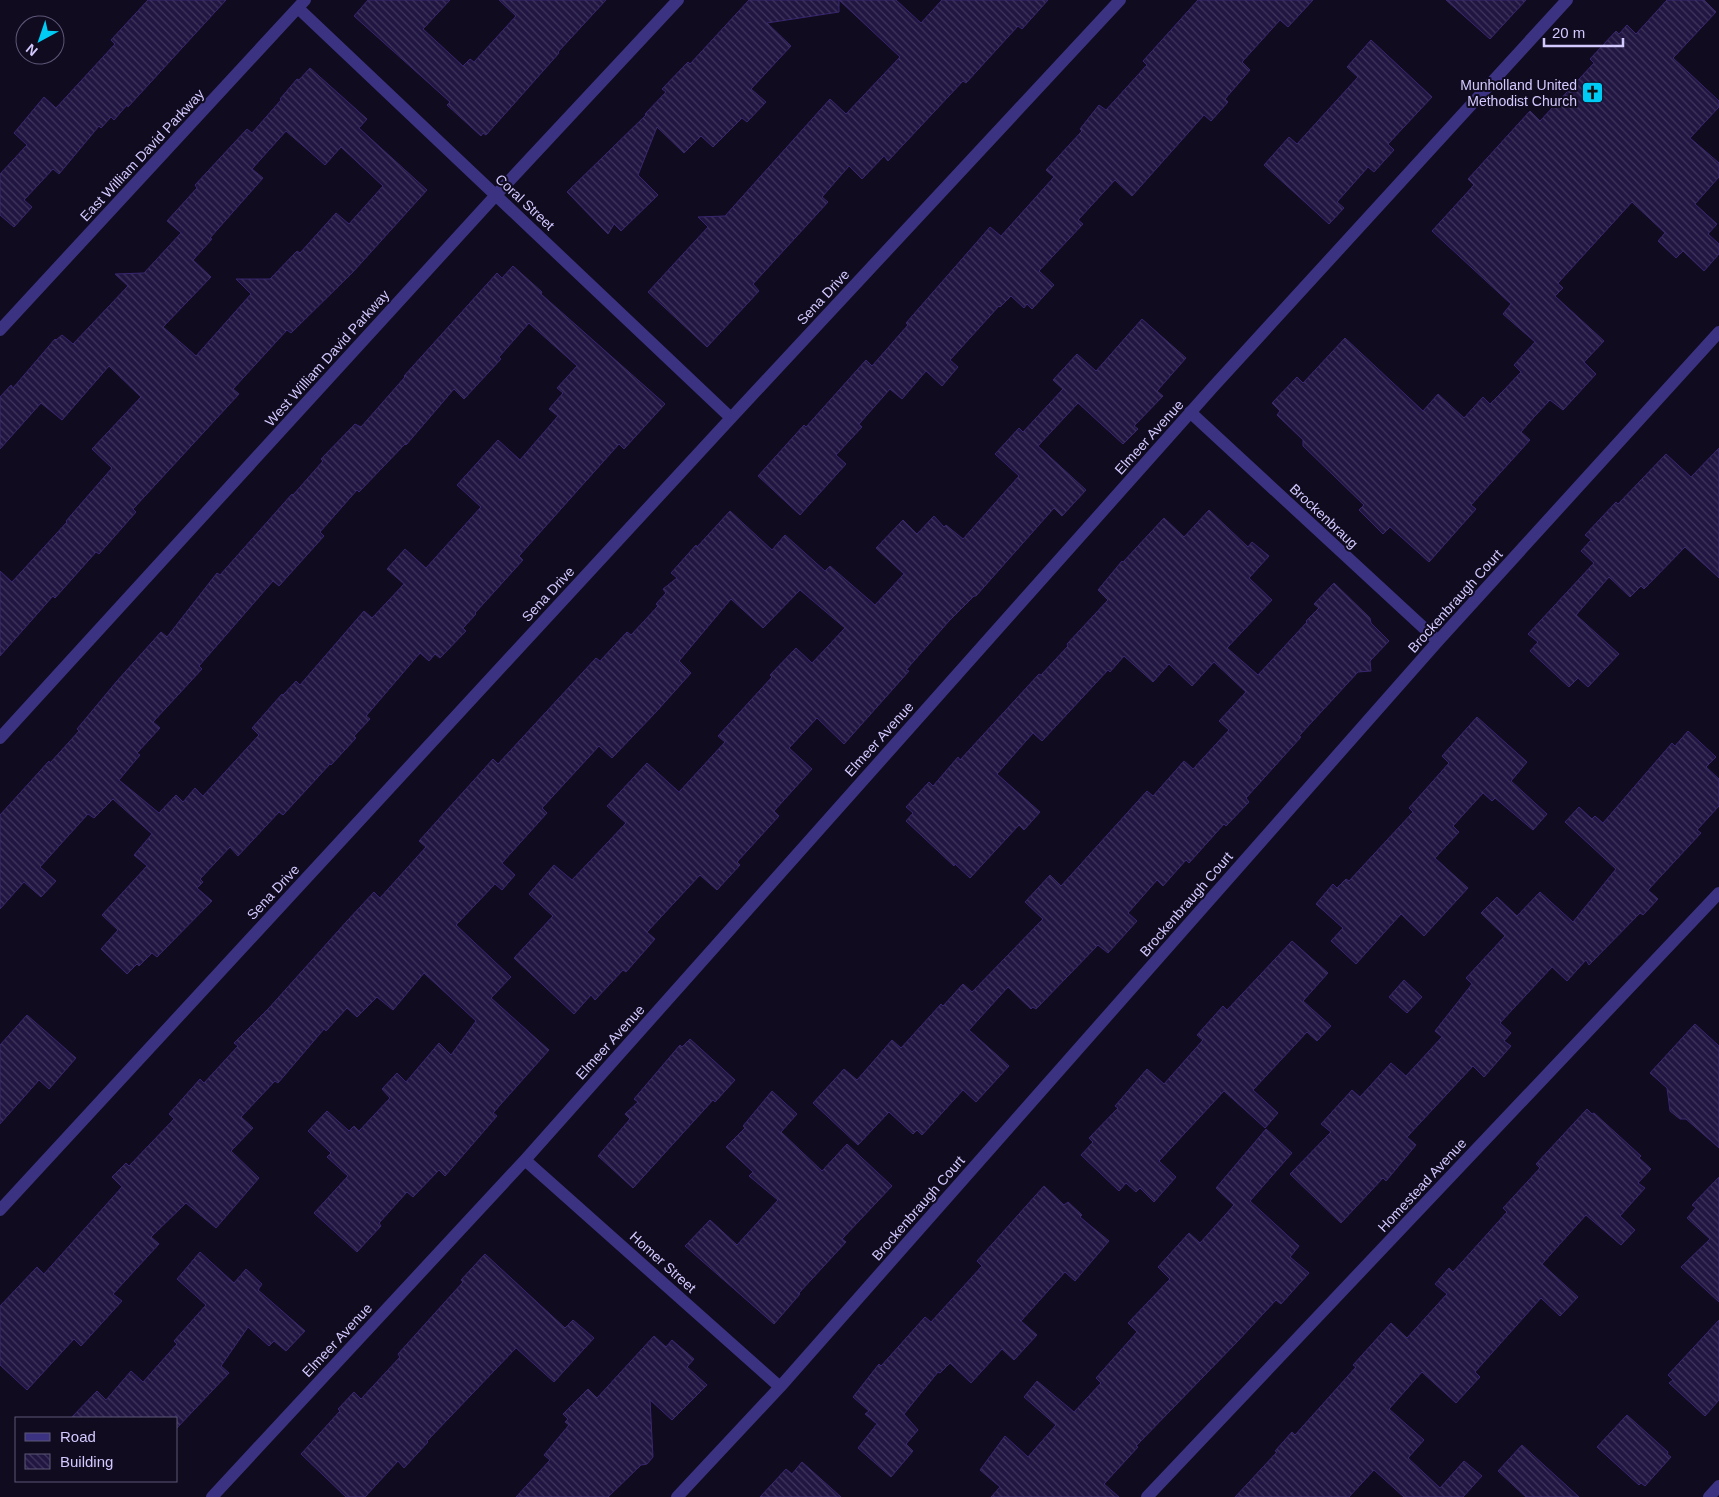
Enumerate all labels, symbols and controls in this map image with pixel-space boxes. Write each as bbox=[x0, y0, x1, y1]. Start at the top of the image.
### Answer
north arrow bbox=[15, 15, 65, 65]
scale bar bbox=[1544, 15, 1623, 47]
text: 20 m bbox=[1552, 24, 1585, 41]
text: N bbox=[23, 41, 41, 59]
place label: Munholland United Methodist Church bbox=[1460, 77, 1577, 109]
church icon: Munholland United Methodist Church bbox=[1581, 81, 1605, 105]
street label: East William David Parkway bbox=[77, 86, 207, 224]
street label: Coral Street bbox=[492, 171, 558, 233]
street label: Sena Drive bbox=[794, 266, 853, 328]
street label: West William David Parkway bbox=[262, 287, 392, 429]
street label: Elmeer Avenue bbox=[1111, 396, 1187, 478]
street label: Brockenbraug bbox=[1287, 480, 1361, 552]
street label: Brockenbraugh Court bbox=[1405, 546, 1506, 656]
street label: Sena Drive bbox=[519, 563, 578, 625]
street label: Elmeer Avenue bbox=[841, 698, 917, 780]
street label: Brockenbraugh Court bbox=[1136, 848, 1236, 959]
street label: Sena Drive bbox=[244, 861, 303, 923]
street label: Elmeer Avenue bbox=[572, 1001, 648, 1083]
street label: Homestead Avenue bbox=[1375, 1135, 1470, 1235]
street label: Brockenbraugh Court bbox=[868, 1152, 968, 1263]
street label: Homer Street bbox=[627, 1228, 699, 1296]
street label: Elmeer Avenue bbox=[299, 1300, 375, 1380]
legend bbox=[15, 1417, 178, 1482]
text: Road bbox=[60, 1428, 96, 1445]
text: Building bbox=[60, 1453, 113, 1470]

